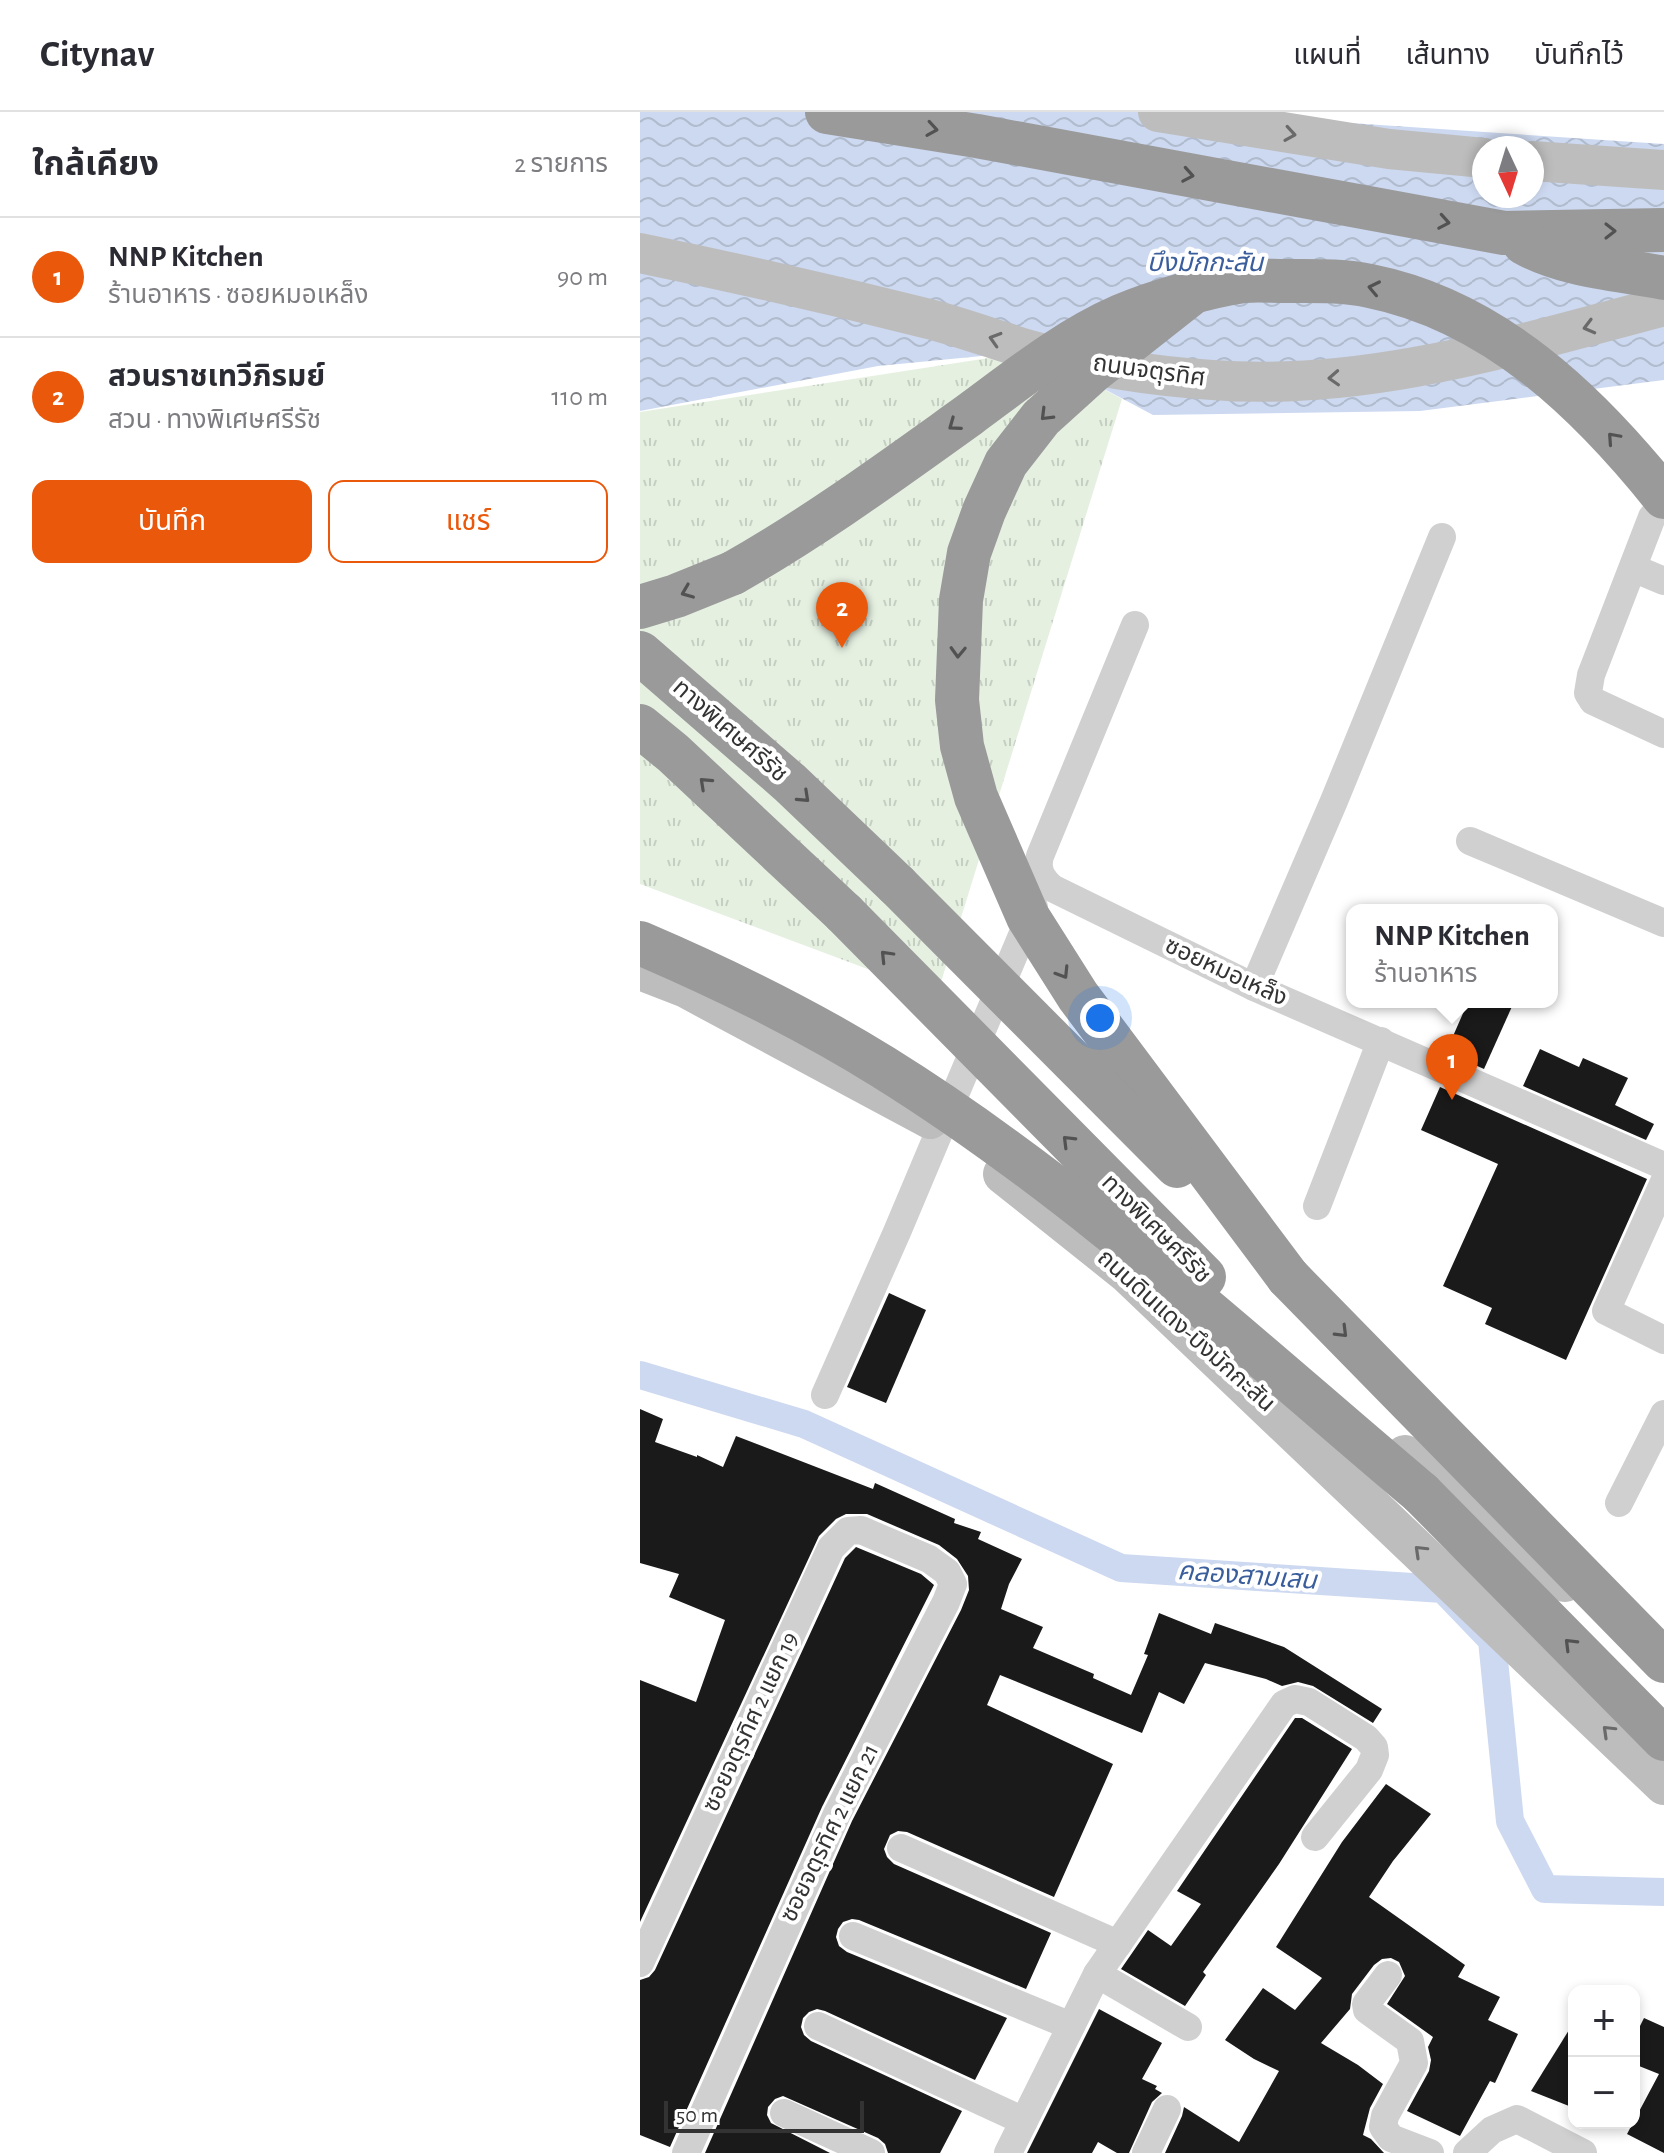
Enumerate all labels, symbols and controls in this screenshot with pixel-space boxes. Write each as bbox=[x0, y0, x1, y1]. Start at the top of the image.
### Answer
text: Citynav bbox=[40, 36, 154, 74]
text: แผนที่ bbox=[1293, 42, 1361, 70]
text: เส้นทาง bbox=[1405, 42, 1490, 70]
text: บันทึกไว้ bbox=[1534, 42, 1624, 70]
one-way arrow bbox=[925, 120, 939, 137]
one-way arrow bbox=[1283, 125, 1297, 142]
north arrow bbox=[1472, 136, 1544, 208]
text: ใกล้เคียง bbox=[32, 148, 159, 182]
text: 2 รายการ bbox=[514, 151, 608, 177]
one-way arrow bbox=[1181, 165, 1195, 182]
one-way arrow bbox=[1437, 212, 1450, 229]
one-way arrow bbox=[1604, 222, 1617, 240]
text: NNP Kitchen bbox=[108, 242, 264, 272]
water label: บึงมักกะสัน bbox=[1147, 250, 1265, 276]
text: 1 bbox=[53, 264, 63, 290]
text: 90 m bbox=[557, 264, 608, 290]
one-way arrow bbox=[1367, 280, 1381, 297]
text: ร้านอาหาร · ซอยหมอเหล็ง bbox=[108, 282, 368, 308]
one-way arrow bbox=[1582, 317, 1596, 334]
one-way arrow bbox=[988, 332, 1002, 348]
street label: ถนนจตุรทิศ bbox=[1091, 351, 1207, 393]
text: สวนราชเทวีภิรมย์ bbox=[108, 362, 325, 392]
one-way arrow bbox=[1327, 369, 1340, 386]
text: 2 bbox=[52, 384, 64, 410]
text: 110 m bbox=[551, 384, 608, 410]
one-way arrow bbox=[1041, 405, 1055, 420]
text: สวน · ทางพิเศษศรีรัช bbox=[108, 407, 321, 433]
one-way arrow bbox=[949, 415, 963, 430]
one-way arrow bbox=[1609, 433, 1623, 448]
button: บันทึก bbox=[32, 480, 312, 563]
button: แชร์ bbox=[328, 480, 608, 563]
one-way arrow bbox=[681, 582, 695, 598]
pin: 2 bbox=[816, 582, 868, 648]
one-way arrow bbox=[949, 646, 966, 659]
street label: ทางพิเศษศรีรัช bbox=[668, 674, 792, 787]
one-way arrow bbox=[700, 778, 714, 793]
one-way arrow bbox=[795, 788, 809, 802]
popup bbox=[1346, 904, 1558, 1008]
text: NNP Kitchen bbox=[1374, 921, 1530, 951]
street label: ซอยหมอเหล็ง bbox=[1161, 931, 1292, 1011]
one-way arrow bbox=[880, 951, 895, 965]
text: ร้านอาหาร bbox=[1374, 961, 1477, 987]
one-way arrow bbox=[1054, 964, 1069, 979]
your location bbox=[1080, 998, 1120, 1038]
pin: 1 bbox=[1426, 1034, 1478, 1100]
one-way arrow bbox=[1063, 1136, 1078, 1150]
street label: ทางพิเศษศรีรัช bbox=[1097, 1169, 1216, 1288]
street label: ถนนดินแดง-บึงมักกะสัน bbox=[1093, 1245, 1280, 1417]
one-way arrow bbox=[1333, 1323, 1348, 1337]
one-way arrow bbox=[1415, 1546, 1429, 1560]
water label: คลองสามเสน bbox=[1177, 1558, 1319, 1594]
street label: ซอยจตุรทิศ 2 แยก 19 bbox=[699, 1629, 805, 1816]
one-way arrow bbox=[1565, 1639, 1579, 1653]
one-way arrow bbox=[1603, 1726, 1617, 1740]
street label: ซอยจตุรทิศ 2 แยก 21 bbox=[777, 1740, 885, 1926]
map controls bbox=[1568, 1985, 1640, 2129]
button: + bbox=[1568, 1985, 1640, 2057]
button: − bbox=[1568, 2057, 1640, 2129]
scale bar bbox=[664, 2097, 864, 2133]
text: 50 m bbox=[676, 2104, 718, 2126]

